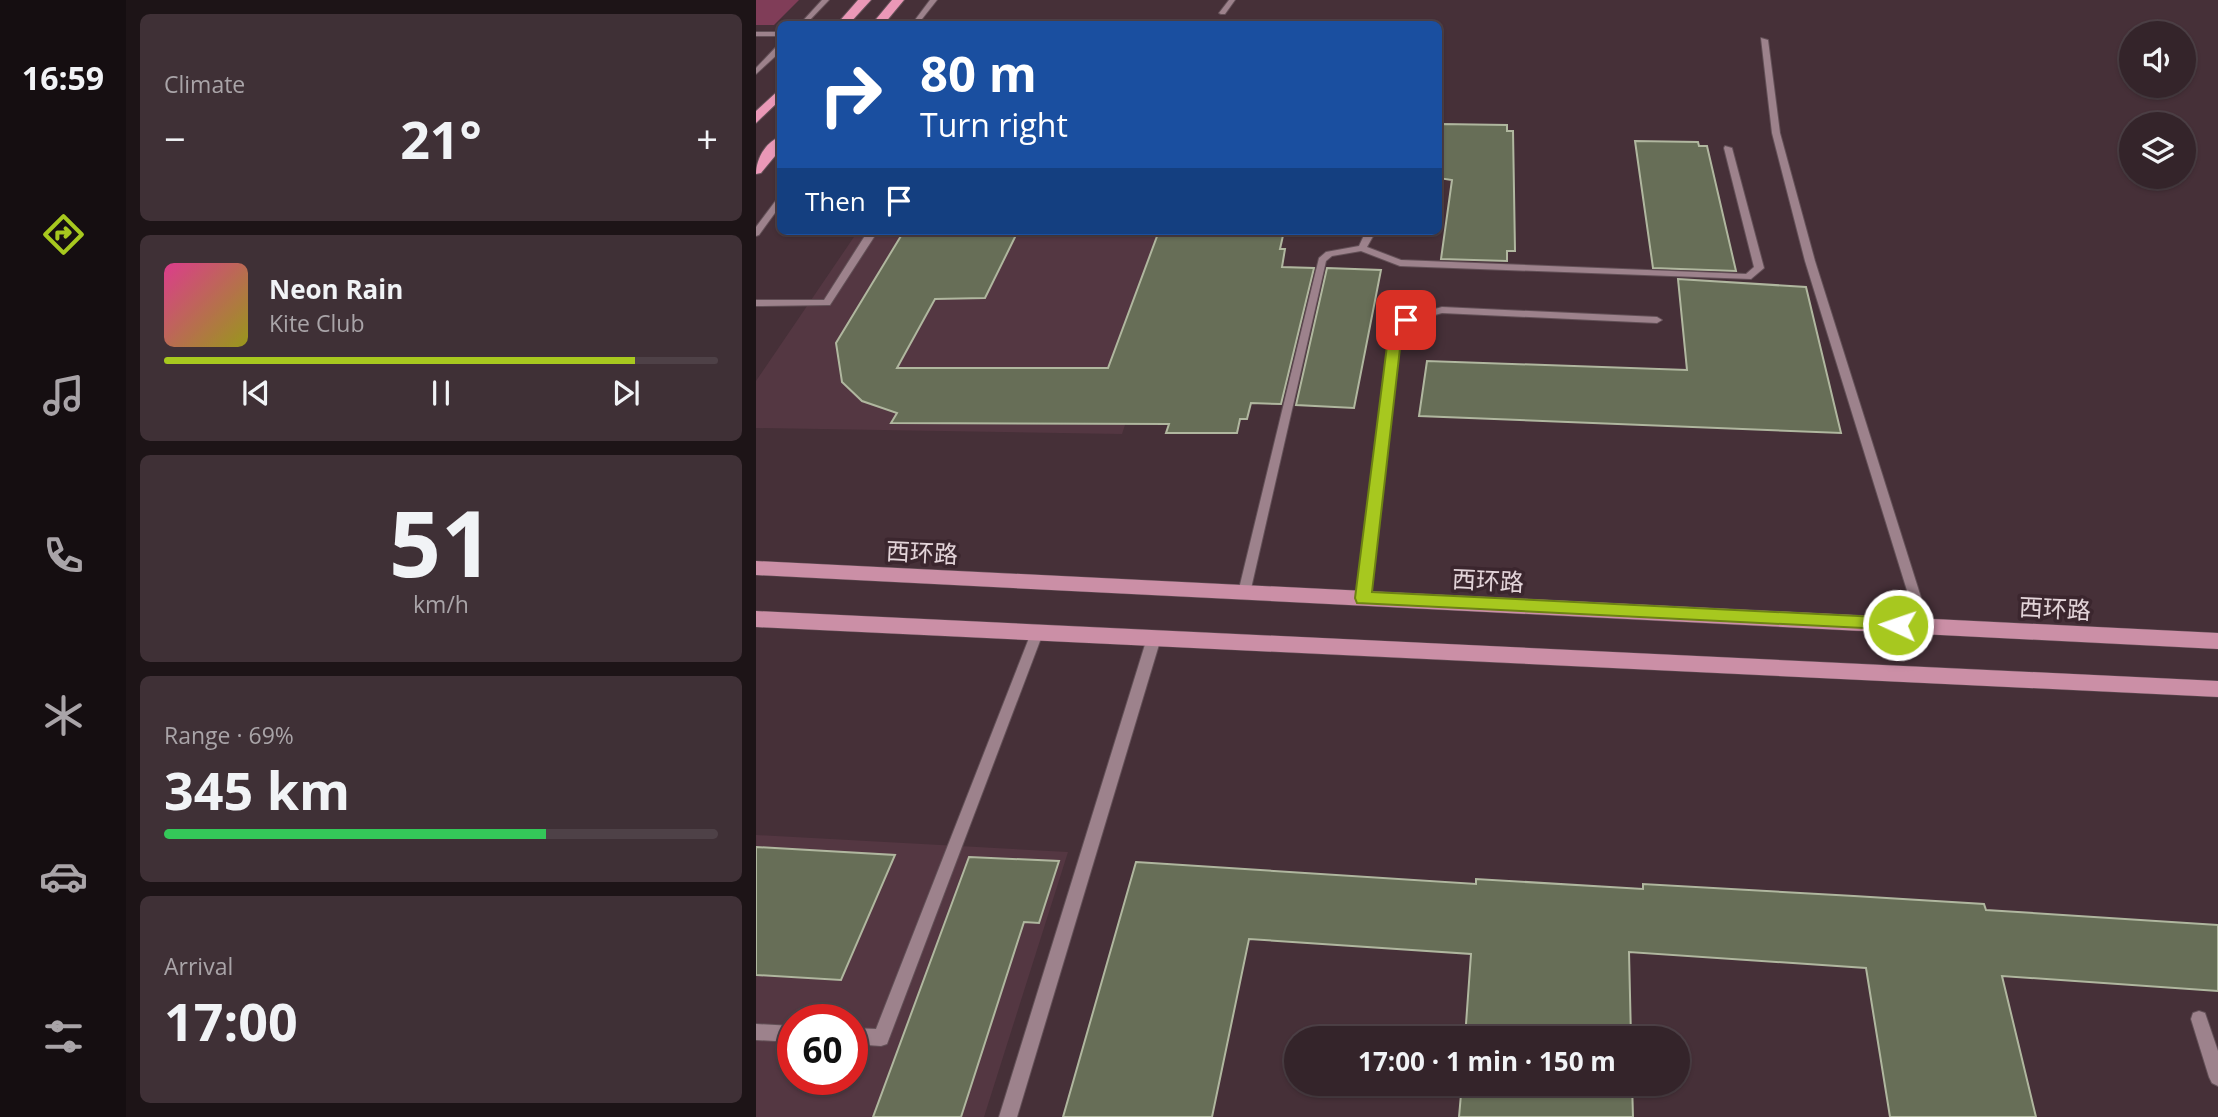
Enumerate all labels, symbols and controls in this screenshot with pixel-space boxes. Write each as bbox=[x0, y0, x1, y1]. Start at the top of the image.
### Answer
map controls bbox=[2119, 21, 2196, 189]
button: sound bbox=[2119, 21, 2196, 98]
text: 80 m bbox=[920, 40, 1037, 106]
icon: right bbox=[805, 49, 896, 140]
text: 16:59 bbox=[22, 56, 104, 99]
text: Climate bbox=[164, 68, 245, 100]
text: 21° bbox=[400, 103, 482, 174]
text: Turn right bbox=[920, 103, 1068, 146]
text: − bbox=[164, 112, 186, 164]
text: + bbox=[696, 112, 718, 164]
button: layers bbox=[2119, 112, 2196, 189]
icon: arrive bbox=[880, 182, 918, 220]
text: Then bbox=[805, 183, 866, 219]
icon: directions bbox=[39, 210, 88, 259]
text: Neon Rain bbox=[269, 271, 403, 307]
pin bbox=[1376, 290, 1436, 350]
icon: arrive bbox=[1387, 301, 1425, 339]
text: Kite Club bbox=[269, 307, 364, 339]
icon: music bbox=[39, 371, 88, 420]
icon: previous bbox=[237, 374, 275, 412]
icon: pause bbox=[422, 374, 460, 412]
icon: next bbox=[607, 374, 645, 412]
text: 51 bbox=[389, 480, 493, 604]
icon: phone bbox=[39, 531, 88, 580]
street label: 西环路 bbox=[885, 534, 959, 570]
street label: 西环路 bbox=[1451, 562, 1525, 598]
text: km/h bbox=[413, 588, 469, 620]
position arrow bbox=[1861, 588, 1935, 662]
street label: 西环路 bbox=[2018, 590, 2092, 626]
icon: climate bbox=[39, 691, 88, 740]
text: Range · 69% bbox=[164, 719, 294, 751]
text: 345 km bbox=[164, 754, 350, 825]
icon: car bbox=[39, 852, 88, 901]
text: Arrival bbox=[164, 950, 233, 982]
text: 17:00 bbox=[164, 985, 298, 1056]
speed limit sign: 60 bbox=[777, 1004, 868, 1095]
icon: filters bbox=[39, 1012, 88, 1061]
text: 17:00 · 1 min · 150 m bbox=[1358, 1043, 1616, 1079]

